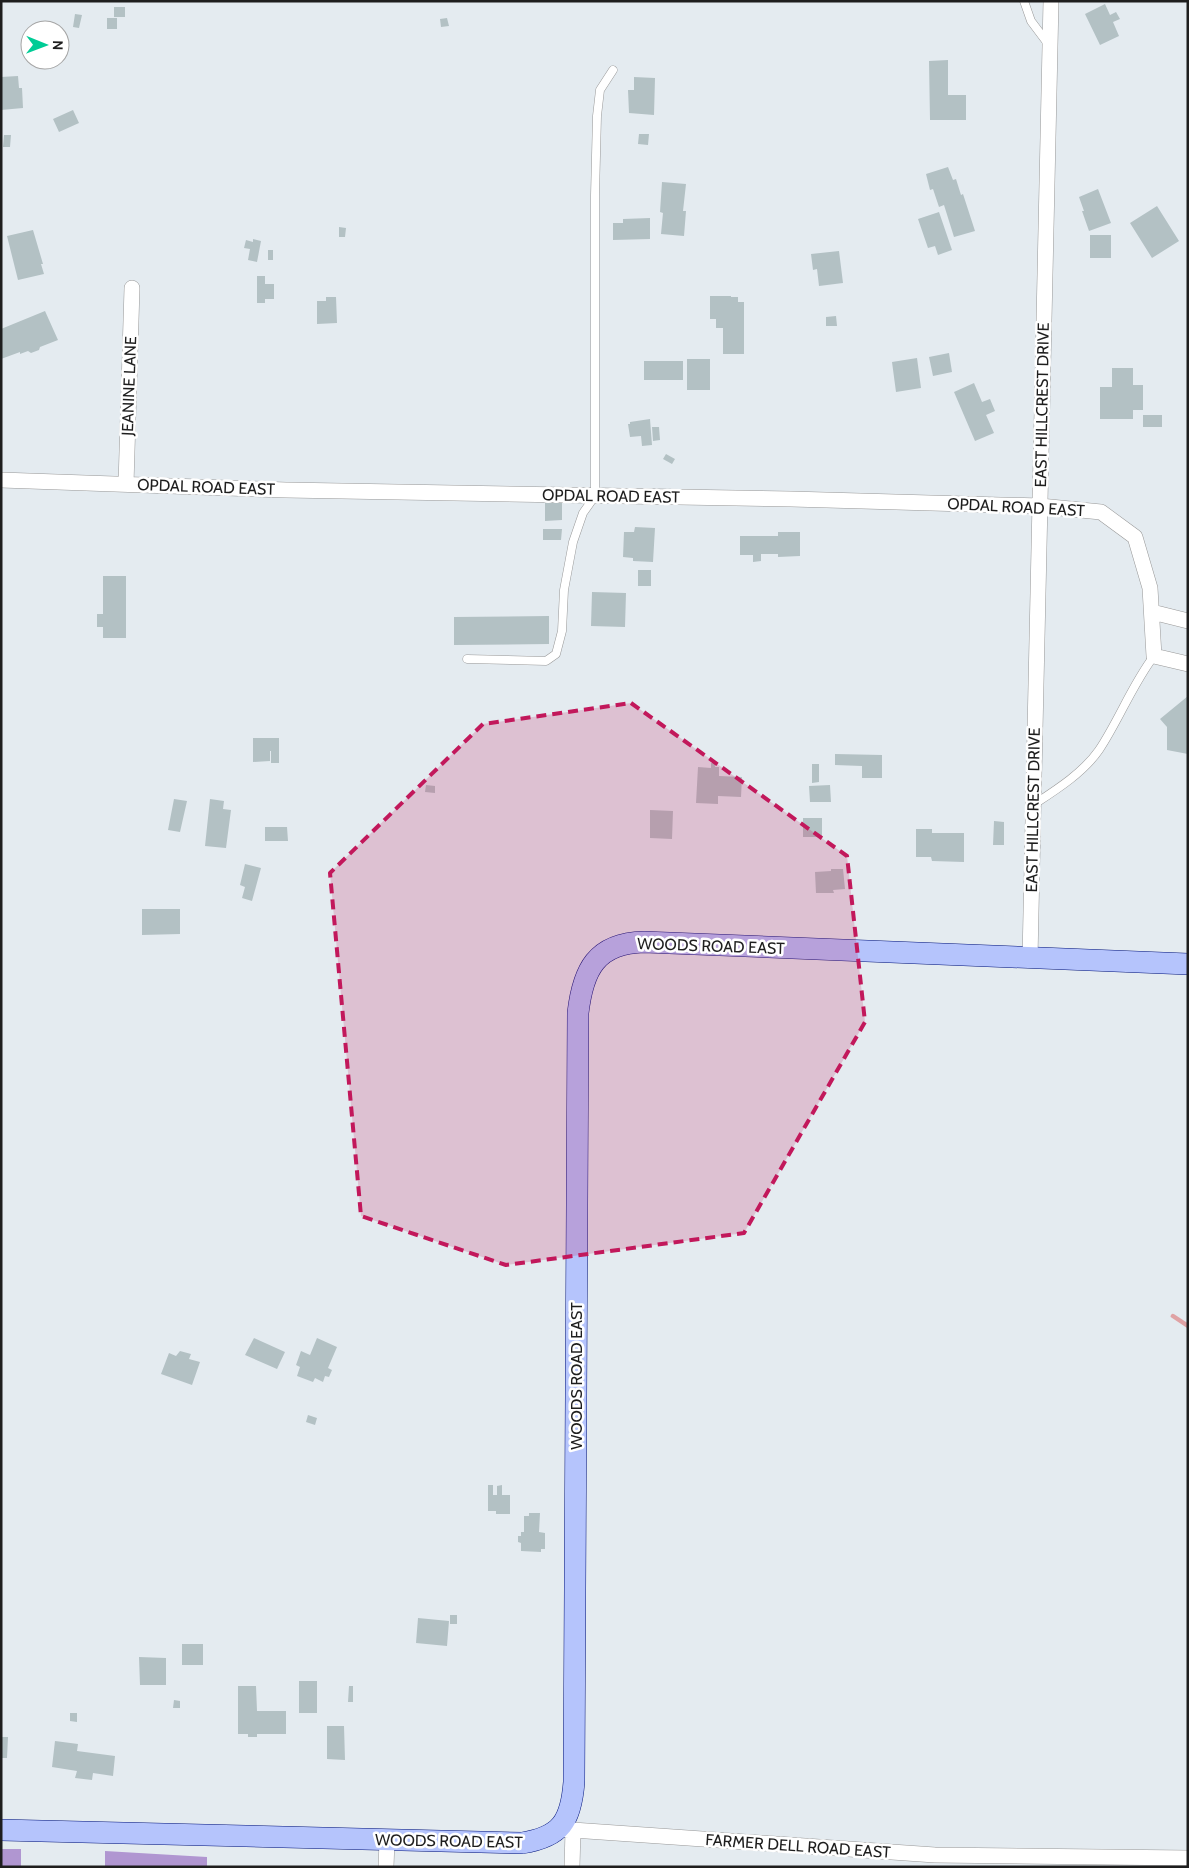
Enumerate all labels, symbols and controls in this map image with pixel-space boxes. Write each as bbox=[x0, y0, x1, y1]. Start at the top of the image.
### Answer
north arrow bbox=[20, 20, 70, 70]
text: N bbox=[49, 40, 67, 50]
street label: EAST HILLCREST DRIVE bbox=[1031, 322, 1053, 488]
street label: JEANINE LANE bbox=[118, 336, 140, 437]
street label: OPDAL ROAD EAST bbox=[137, 475, 276, 499]
street label: OPDAL ROAD EAST bbox=[542, 485, 681, 507]
street label: OPDAL ROAD EAST bbox=[947, 494, 1086, 520]
street label: EAST HILLCREST DRIVE bbox=[1022, 727, 1044, 893]
street label: WOODS ROAD EAST bbox=[637, 934, 786, 958]
street label: WOODS ROAD EAST bbox=[567, 1302, 586, 1450]
street label: WOODS ROAD EAST bbox=[375, 1830, 523, 1852]
street label: FARMER DELL ROAD EAST bbox=[705, 1830, 892, 1862]

